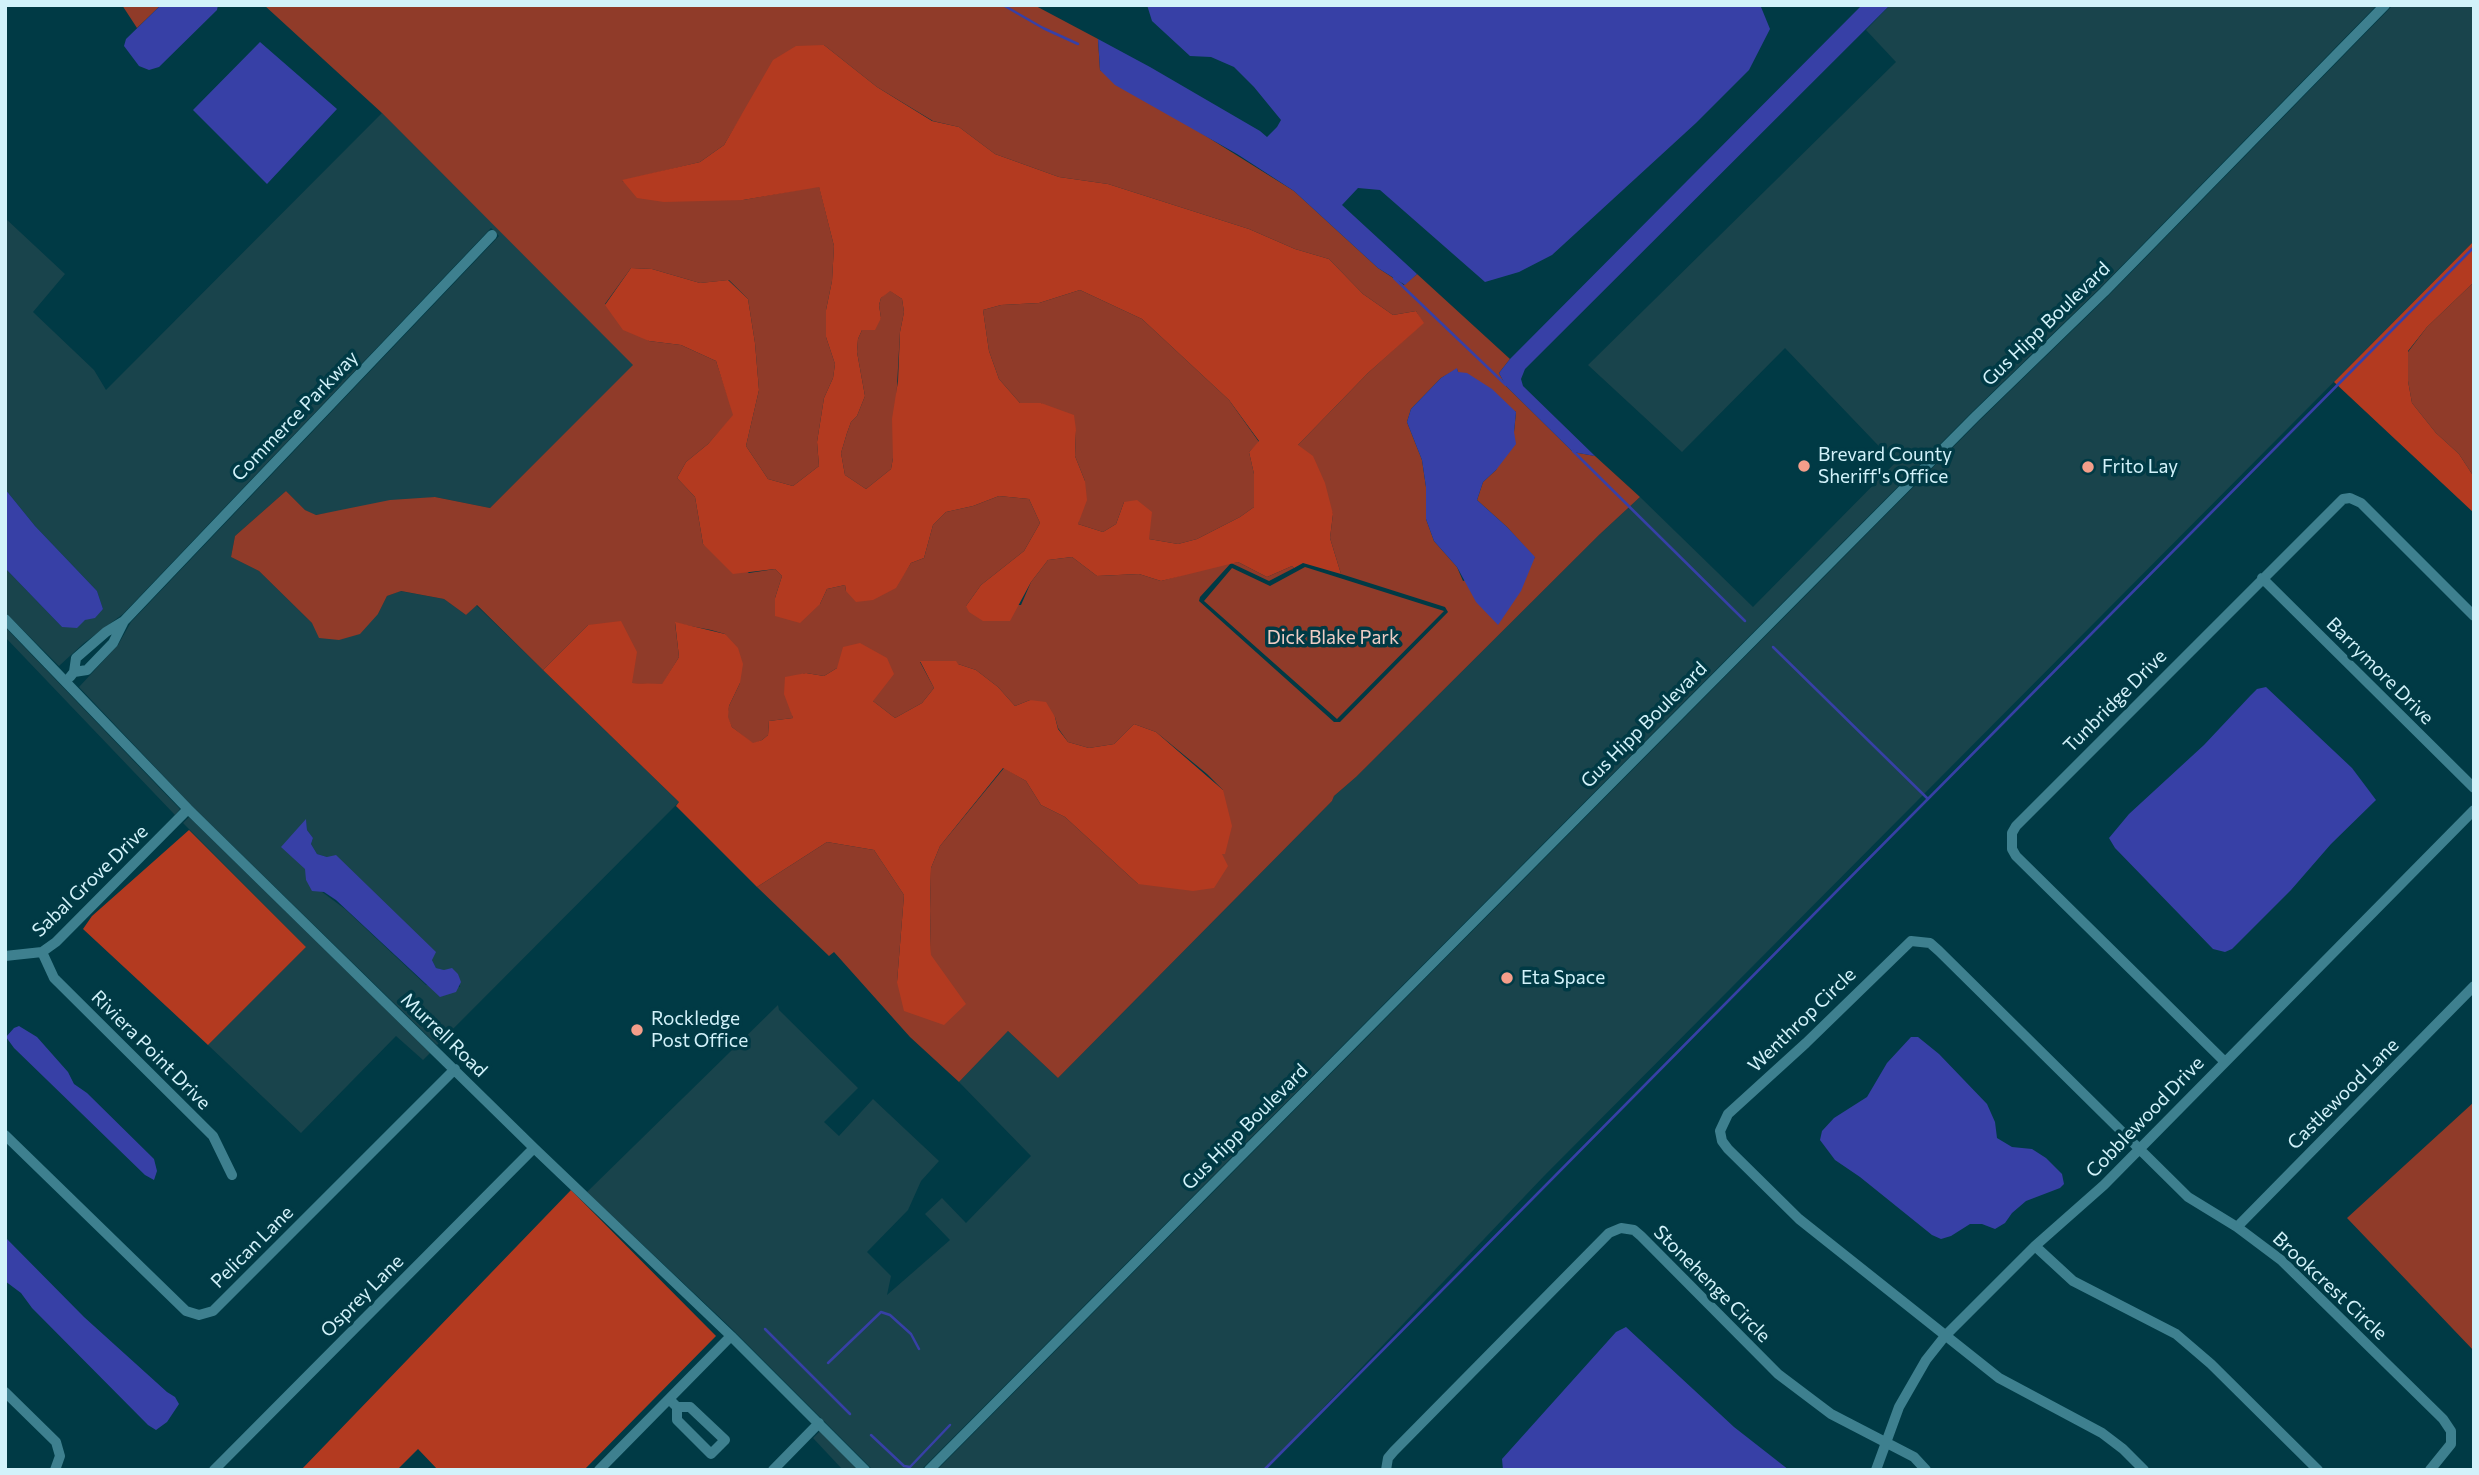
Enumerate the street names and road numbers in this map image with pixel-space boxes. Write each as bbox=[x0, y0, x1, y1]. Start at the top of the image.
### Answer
street label: Gus Hipp Boulevard bbox=[1977, 257, 2115, 391]
street label: Commerce Parkway bbox=[227, 346, 363, 486]
street label: Barrymore Drive bbox=[2322, 613, 2438, 729]
street label: Tunbridge Drive bbox=[2059, 645, 2171, 757]
street label: Gus Hipp Boulevard bbox=[1576, 657, 1712, 793]
street label: Sabal Grove Drive bbox=[27, 820, 153, 942]
street label: Wenthrop Circle bbox=[1744, 963, 1860, 1077]
street label: Riviera Point Drive bbox=[87, 986, 215, 1114]
street label: Murrell Road bbox=[396, 988, 492, 1082]
street label: Castlewood Lane bbox=[2283, 1034, 2403, 1154]
street label: Cobblewood Drive bbox=[2081, 1052, 2209, 1182]
street label: Gus Hipp Boulevard bbox=[1177, 1059, 1313, 1195]
street label: Pelican Lane bbox=[206, 1201, 298, 1293]
street label: Stonehenge Circle bbox=[1649, 1221, 1775, 1347]
street label: Brookcrest Circle bbox=[2268, 1227, 2392, 1345]
street label: Osprey Lane bbox=[316, 1250, 408, 1342]

